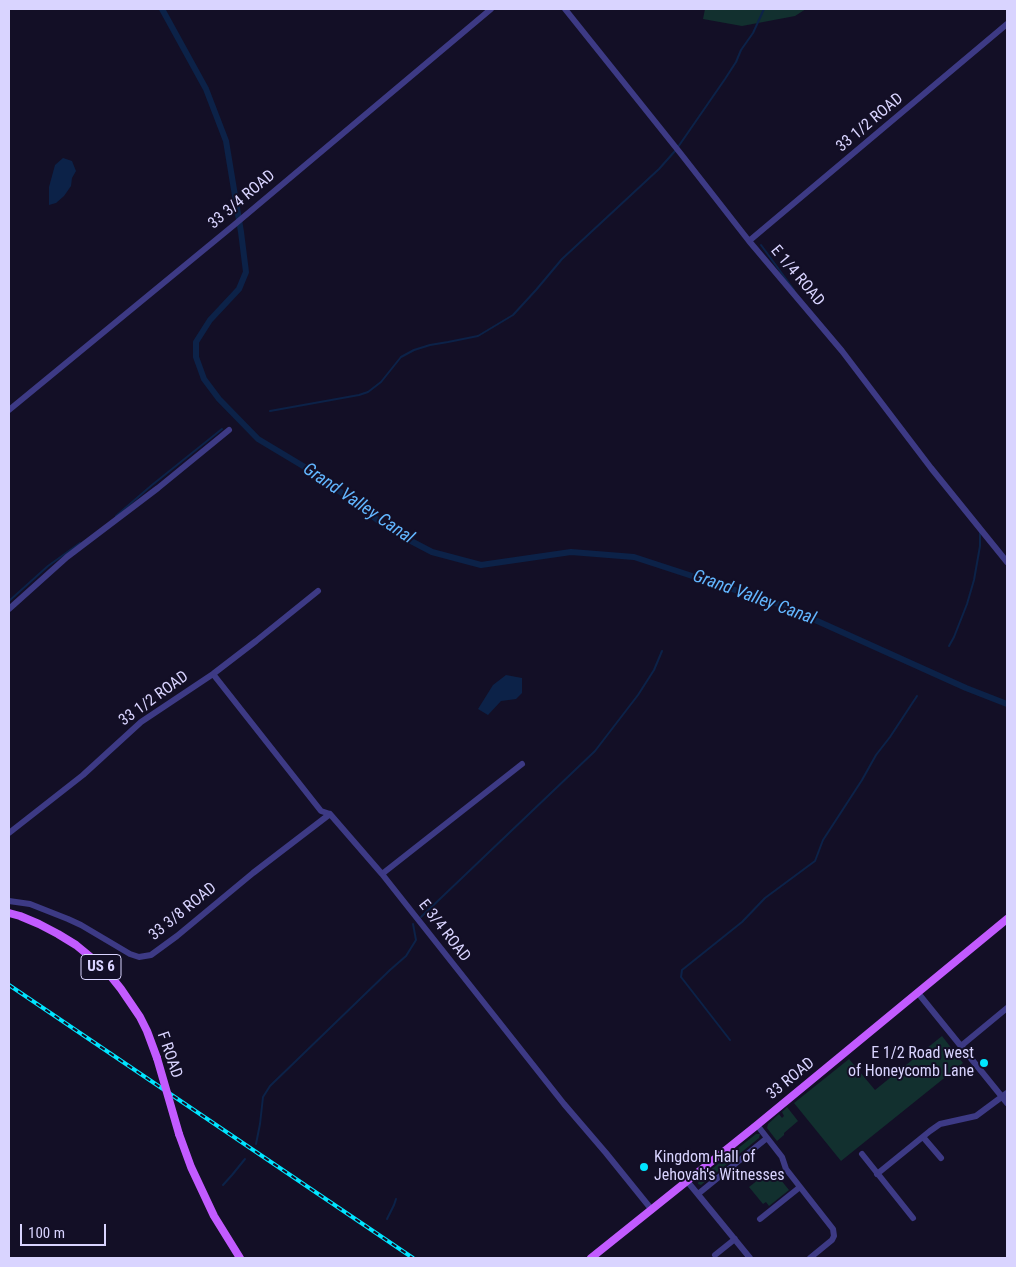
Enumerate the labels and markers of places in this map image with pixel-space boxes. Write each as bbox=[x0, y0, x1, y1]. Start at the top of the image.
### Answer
place label: E 1/2 Road west of Honeycomb Lane bbox=[848, 1044, 974, 1082]
marker: E 1/2 Road west of Honeycomb Lane bbox=[978, 1057, 990, 1069]
place label: Kingdom Hall of Jehovah's Witnesses bbox=[654, 1148, 785, 1186]
marker: Kingdom Hall of Jehovah's Witnesses bbox=[638, 1161, 650, 1173]

